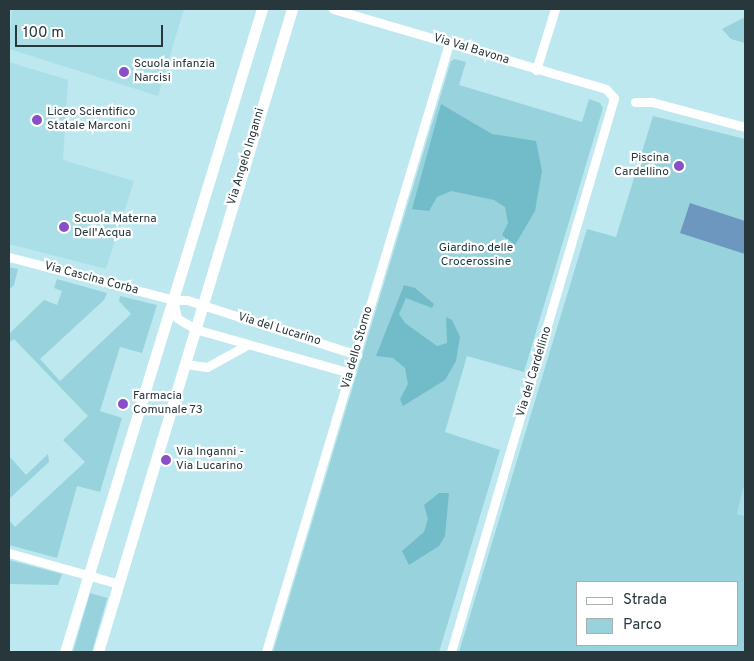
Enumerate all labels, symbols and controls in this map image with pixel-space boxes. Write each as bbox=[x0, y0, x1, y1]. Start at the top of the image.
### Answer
scale bar bbox=[18, 15, 165, 47]
text: 100 m bbox=[23, 24, 64, 43]
street label: Via Val Bavona bbox=[431, 32, 511, 68]
place label: Scuola infanzia Narcisi bbox=[134, 58, 215, 86]
marker: Scuola infanzia Narcisi bbox=[118, 66, 130, 78]
place label: Liceo Scientifico Statale Marconi bbox=[47, 106, 135, 134]
street label: Via Angelo Inganni bbox=[225, 106, 269, 208]
marker: Liceo Scientifico Statale Marconi bbox=[31, 114, 43, 126]
place label: Piscina Cardellino bbox=[614, 152, 669, 180]
marker: Piscina Cardellino bbox=[673, 160, 685, 172]
place label: Scuola Materna Dell'Acqua bbox=[74, 213, 157, 241]
marker: Scuola Materna Dell'Acqua bbox=[58, 221, 70, 233]
park label: Giardino delle Crocerossine bbox=[439, 242, 513, 270]
street label: Via Cascina Corba bbox=[42, 260, 140, 298]
street label: Via dello Storno bbox=[339, 305, 377, 391]
street label: Via del Lucarino bbox=[236, 311, 322, 349]
street label: Via del Cardellino bbox=[514, 325, 556, 419]
place label: Farmacia Comunale 73 bbox=[133, 390, 203, 418]
marker: Farmacia Comunale 73 bbox=[117, 398, 129, 410]
place label: Via Inganni - Via Lucarino bbox=[176, 446, 244, 474]
marker: Via Inganni - Via Lucarino bbox=[160, 454, 172, 466]
legend bbox=[576, 581, 739, 646]
text: Strada bbox=[623, 591, 667, 610]
text: Parco bbox=[623, 616, 662, 635]

